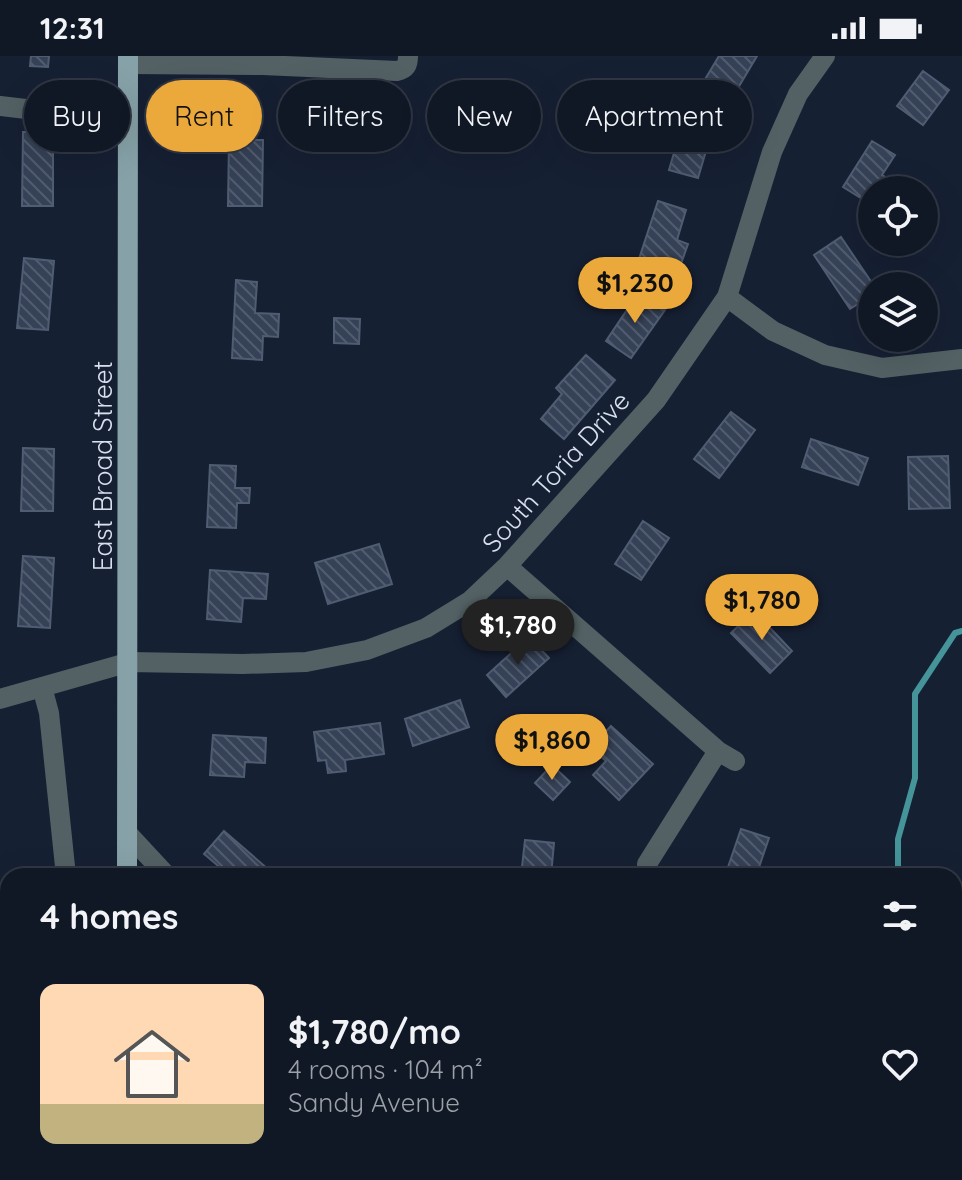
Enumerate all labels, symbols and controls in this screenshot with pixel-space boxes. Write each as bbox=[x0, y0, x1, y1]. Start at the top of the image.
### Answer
text: 12:31 bbox=[40, 9, 105, 47]
chip: Buy bbox=[24, 80, 130, 152]
chip: Rent bbox=[146, 80, 262, 152]
chip: Filters bbox=[278, 80, 411, 152]
chip: New bbox=[427, 80, 541, 152]
chip: Apartment bbox=[557, 80, 752, 152]
map controls bbox=[858, 176, 938, 352]
button: locate bbox=[858, 176, 938, 256]
pin: $1,230 bbox=[570, 257, 700, 325]
text: $1,230 bbox=[596, 266, 674, 299]
button: layers bbox=[858, 272, 938, 352]
street label: East Broad Street bbox=[86, 361, 119, 571]
street label: South Toria Drive bbox=[475, 384, 637, 559]
pin: $1,780 bbox=[697, 574, 827, 642]
text: $1,780 bbox=[723, 583, 801, 616]
pin: $1,780 bbox=[453, 599, 583, 667]
text: $1,780 bbox=[479, 608, 557, 641]
pin: $1,860 bbox=[487, 714, 617, 782]
text: $1,860 bbox=[513, 723, 591, 756]
icon: filters bbox=[878, 894, 922, 938]
text: 4 homes bbox=[40, 895, 178, 938]
text: $1,780/mo bbox=[288, 1010, 461, 1053]
icon: home bbox=[104, 1016, 200, 1112]
icon: heart bbox=[878, 1042, 922, 1086]
text: 4 rooms · 104 m² bbox=[288, 1053, 483, 1086]
text: Sandy Avenue bbox=[288, 1086, 460, 1119]

